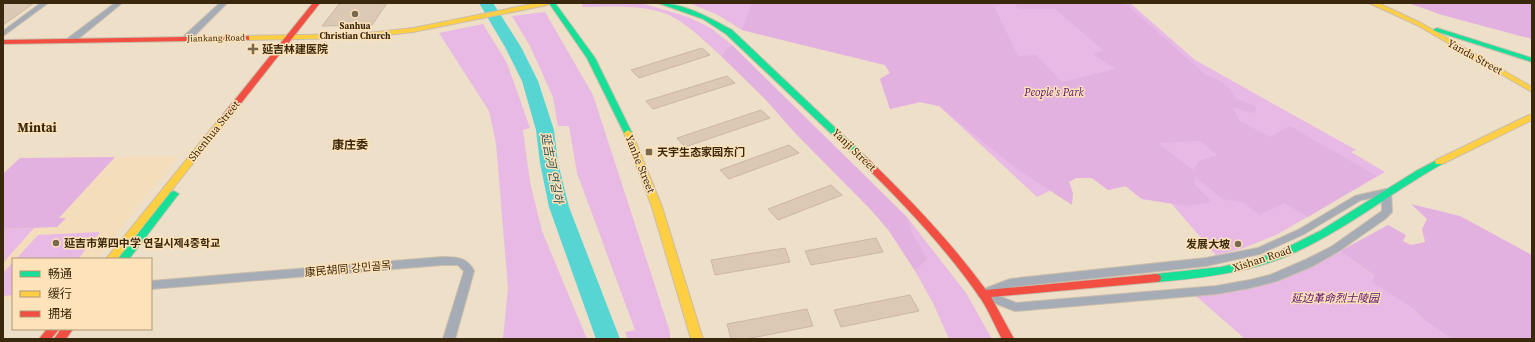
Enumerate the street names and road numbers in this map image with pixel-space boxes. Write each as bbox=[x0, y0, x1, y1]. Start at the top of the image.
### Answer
street label: Jiankang Road bbox=[186, 31, 245, 45]
street label: Yanda Street bbox=[1445, 36, 1506, 79]
street label: Shenhua Street bbox=[185, 97, 243, 164]
street label: Yanji Street bbox=[829, 125, 880, 175]
street label: Yanhe Street bbox=[622, 133, 659, 196]
street label: Xishan Road bbox=[1230, 242, 1294, 276]
street label: 康民胡同 강민골목 bbox=[304, 258, 392, 280]

